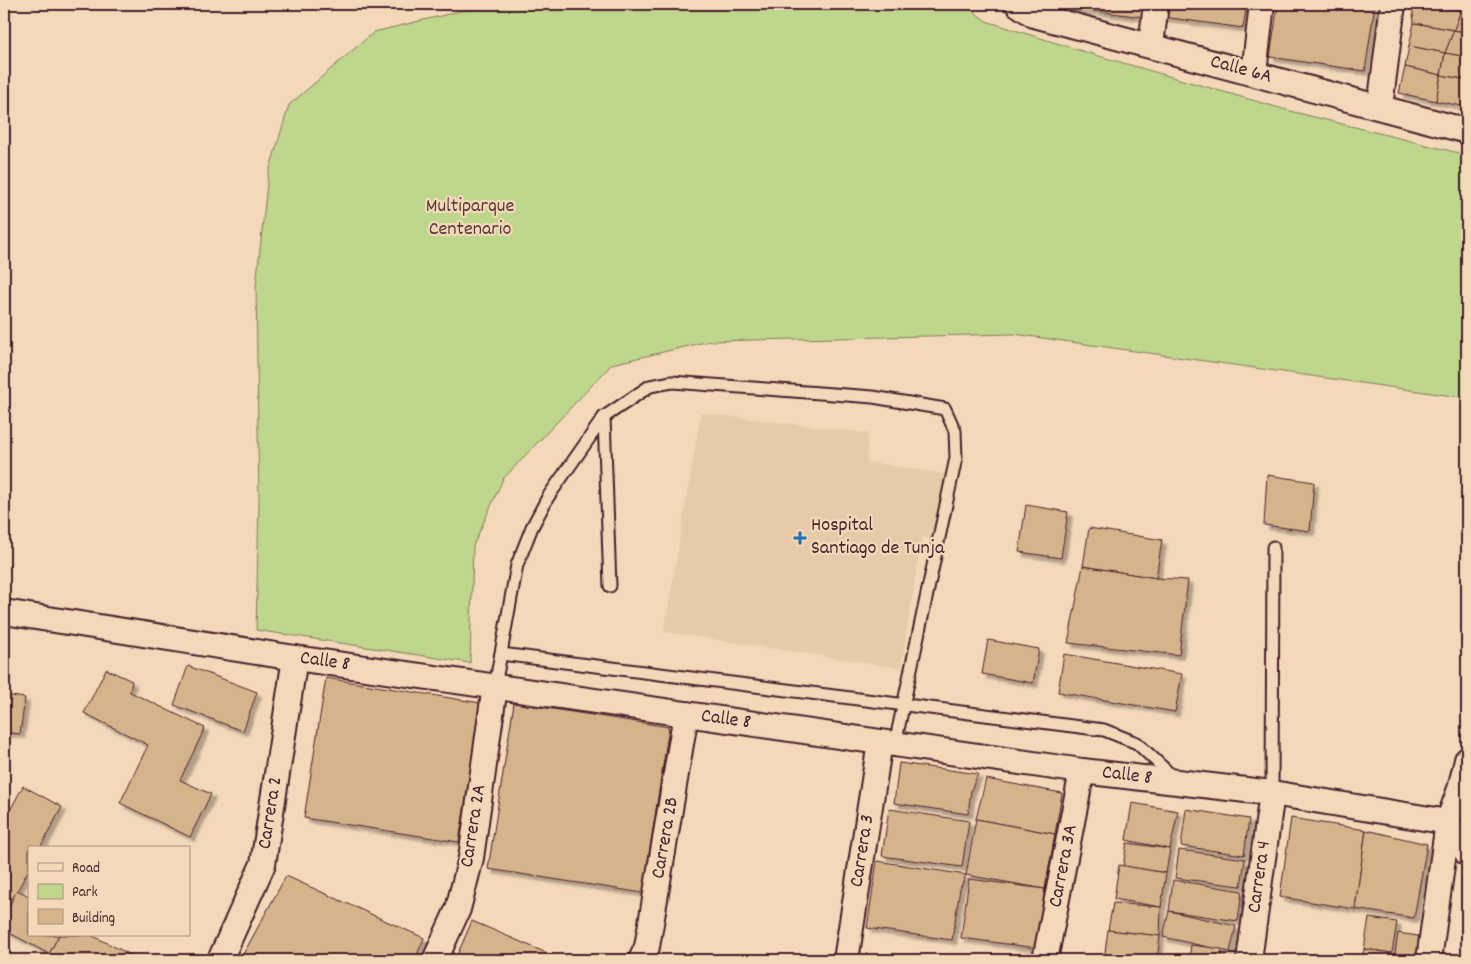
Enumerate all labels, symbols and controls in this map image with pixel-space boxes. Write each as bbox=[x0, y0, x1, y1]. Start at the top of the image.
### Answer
street label: Calle 6A bbox=[1207, 48, 1275, 92]
park label: Multiparque Centenario bbox=[426, 193, 514, 244]
place label: Hospital Santiago de Tunja bbox=[811, 512, 945, 563]
marker: Hospital Santiago de Tunja bbox=[793, 531, 807, 545]
street label: Calle 8 bbox=[298, 645, 352, 679]
street label: Calle 8 bbox=[699, 703, 753, 737]
street label: Calle 8 bbox=[1100, 759, 1154, 793]
street label: Carrera 2 bbox=[251, 775, 291, 851]
street label: Carrera 2A bbox=[454, 782, 494, 870]
street label: Carrera 2B bbox=[645, 795, 687, 881]
street label: Carrera 3 bbox=[843, 813, 883, 889]
street label: Carrera 3A bbox=[1042, 822, 1086, 910]
street label: Carrera 4 bbox=[1241, 839, 1279, 915]
legend bbox=[28, 846, 190, 936]
text: Road bbox=[72, 858, 100, 880]
text: Park bbox=[72, 882, 98, 904]
text: Building bbox=[72, 908, 115, 930]

